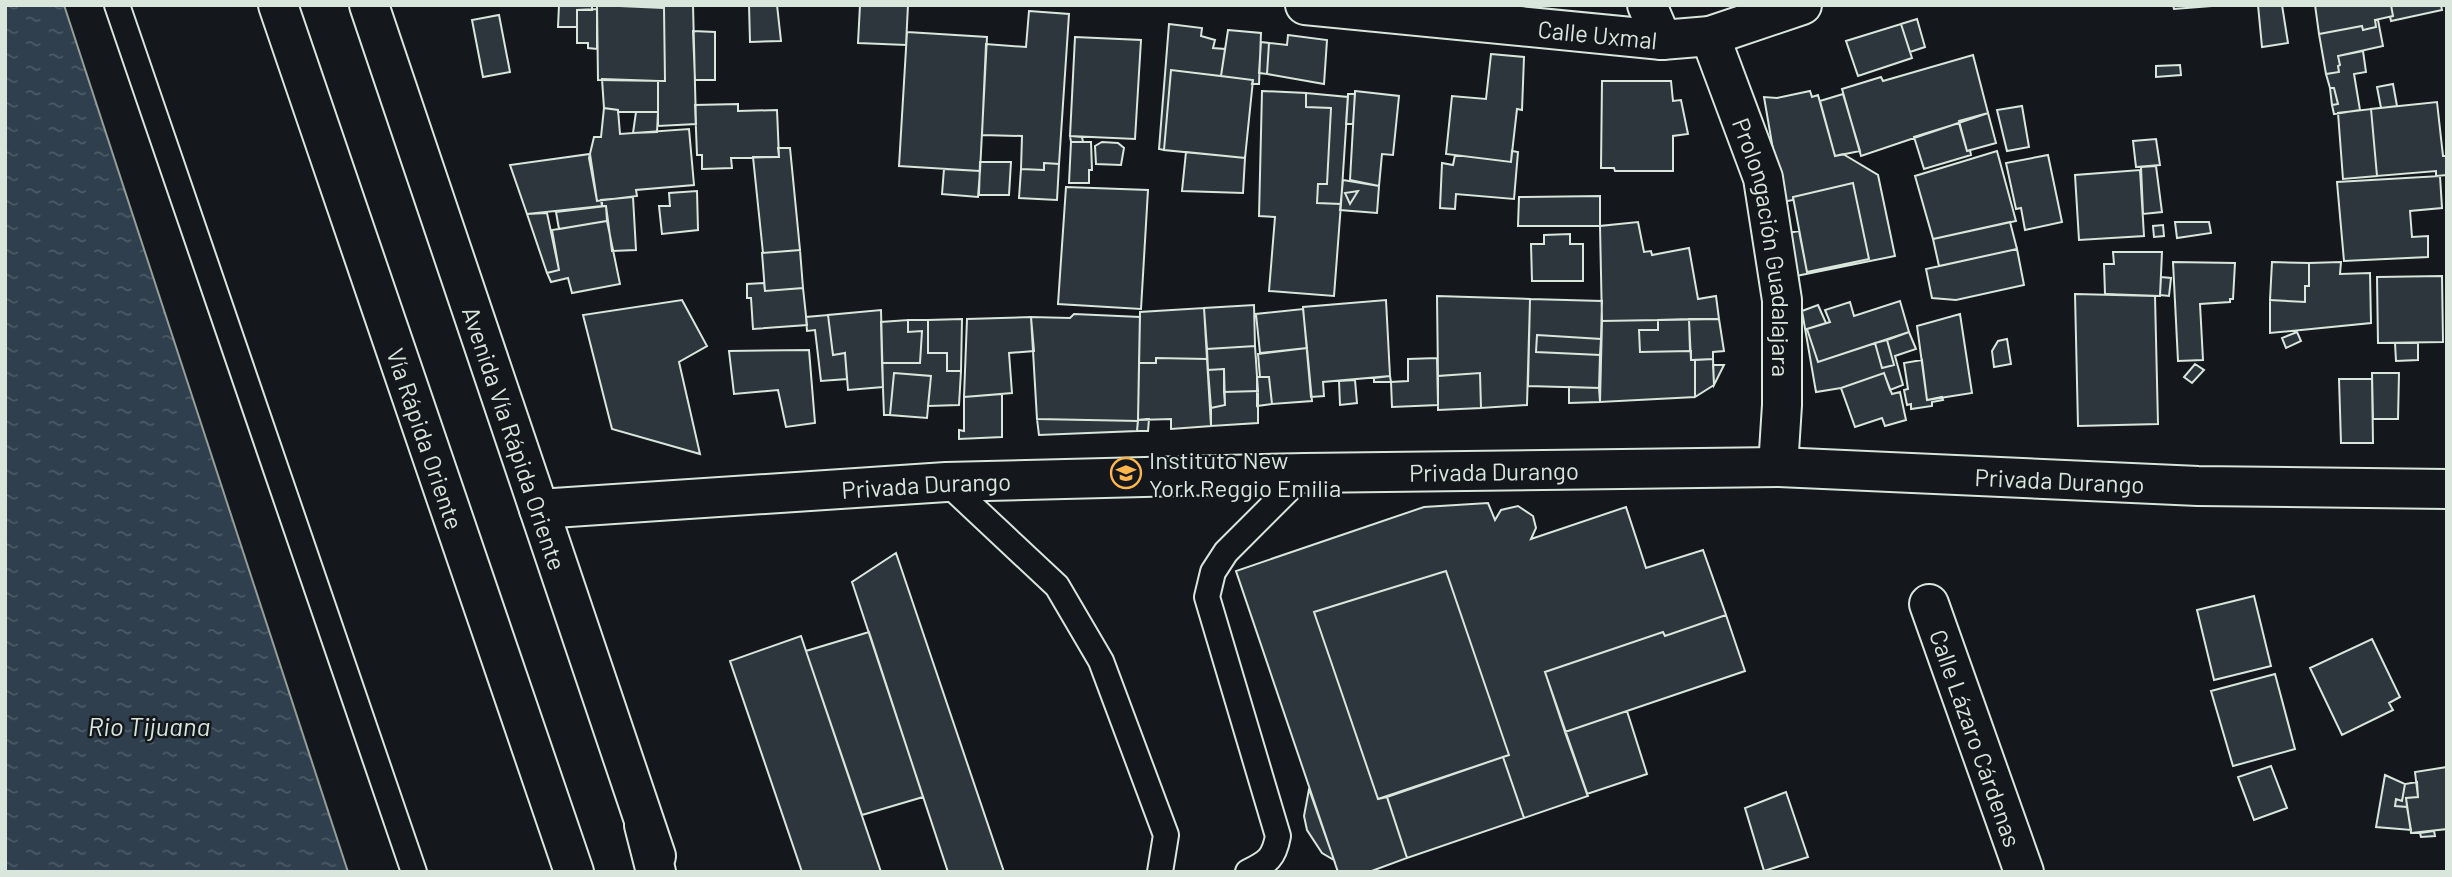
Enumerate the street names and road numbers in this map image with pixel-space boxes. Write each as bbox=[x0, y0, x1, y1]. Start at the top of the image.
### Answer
street label: Calle Uxmal bbox=[1536, 13, 1659, 54]
street label: Prolongación Guadalajara bbox=[1727, 113, 1797, 377]
street label: Avenida Vía Rápida Oriente bbox=[457, 302, 573, 574]
street label: Vía Rápida Oriente bbox=[382, 344, 470, 533]
street label: Privada Durango bbox=[1409, 455, 1579, 486]
street label: Privada Durango bbox=[1974, 461, 2145, 498]
street label: Privada Durango bbox=[840, 466, 1011, 503]
street label: Calle Lázaro Cárdenas bbox=[1925, 625, 2028, 850]

